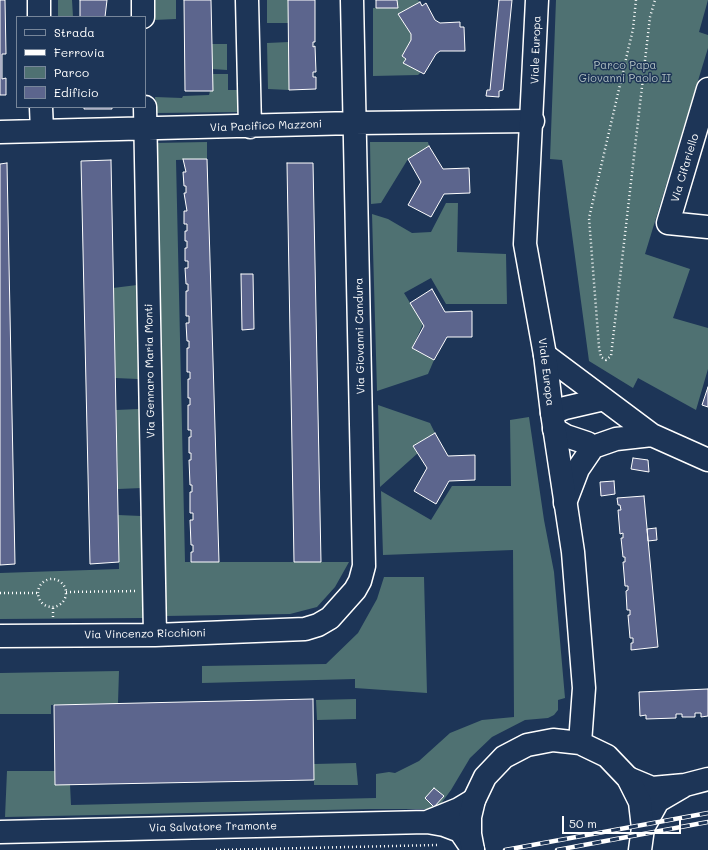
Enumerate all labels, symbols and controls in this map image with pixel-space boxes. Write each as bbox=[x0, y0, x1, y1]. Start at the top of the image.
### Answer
legend bbox=[16, 16, 146, 108]
street label: Viale Europa bbox=[528, 16, 544, 84]
text: Strada bbox=[54, 24, 95, 40]
text: Ferrovia bbox=[54, 44, 105, 60]
park label: Parco Papa Giovanni Paolo II bbox=[579, 59, 671, 85]
text: Parco bbox=[54, 64, 89, 80]
text: Edificio bbox=[54, 84, 98, 100]
street label: Via Pacifico Mazzoni bbox=[210, 117, 322, 135]
street label: Via Cifariello bbox=[668, 132, 702, 204]
street label: Via Giovanni Candura bbox=[352, 278, 368, 394]
street label: Via Gennaro Maria Monti bbox=[142, 303, 158, 439]
street label: Viale Europa bbox=[535, 337, 557, 407]
street label: Via Vincenzo Ricchioni bbox=[84, 626, 206, 642]
scale bar bbox=[564, 808, 683, 834]
text: 50 m bbox=[569, 815, 597, 831]
street label: Via Salvatore Tramonte bbox=[149, 819, 277, 835]

